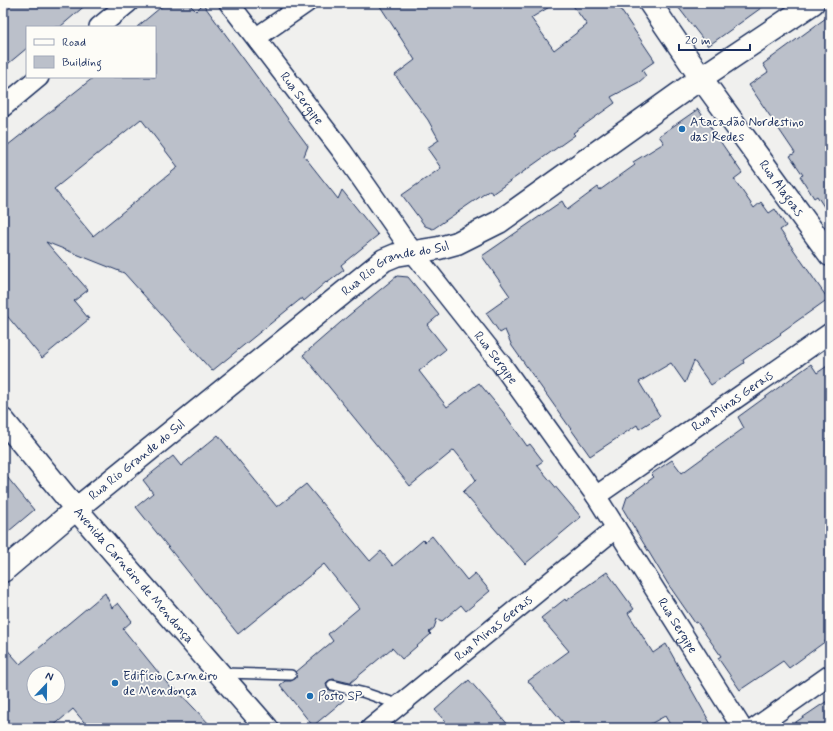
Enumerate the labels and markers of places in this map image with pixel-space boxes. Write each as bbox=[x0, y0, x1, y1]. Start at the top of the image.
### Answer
place label: Atacadão Nordestino das Redes bbox=[690, 114, 804, 146]
marker: Atacadão Nordestino das Redes bbox=[677, 124, 687, 134]
place label: Edifício Carneiro de Mendonça bbox=[123, 668, 218, 700]
marker: Edifício Carneiro de Mendonça bbox=[110, 678, 120, 688]
place label: Posto SP bbox=[318, 688, 363, 705]
marker: Posto SP bbox=[305, 691, 315, 701]

